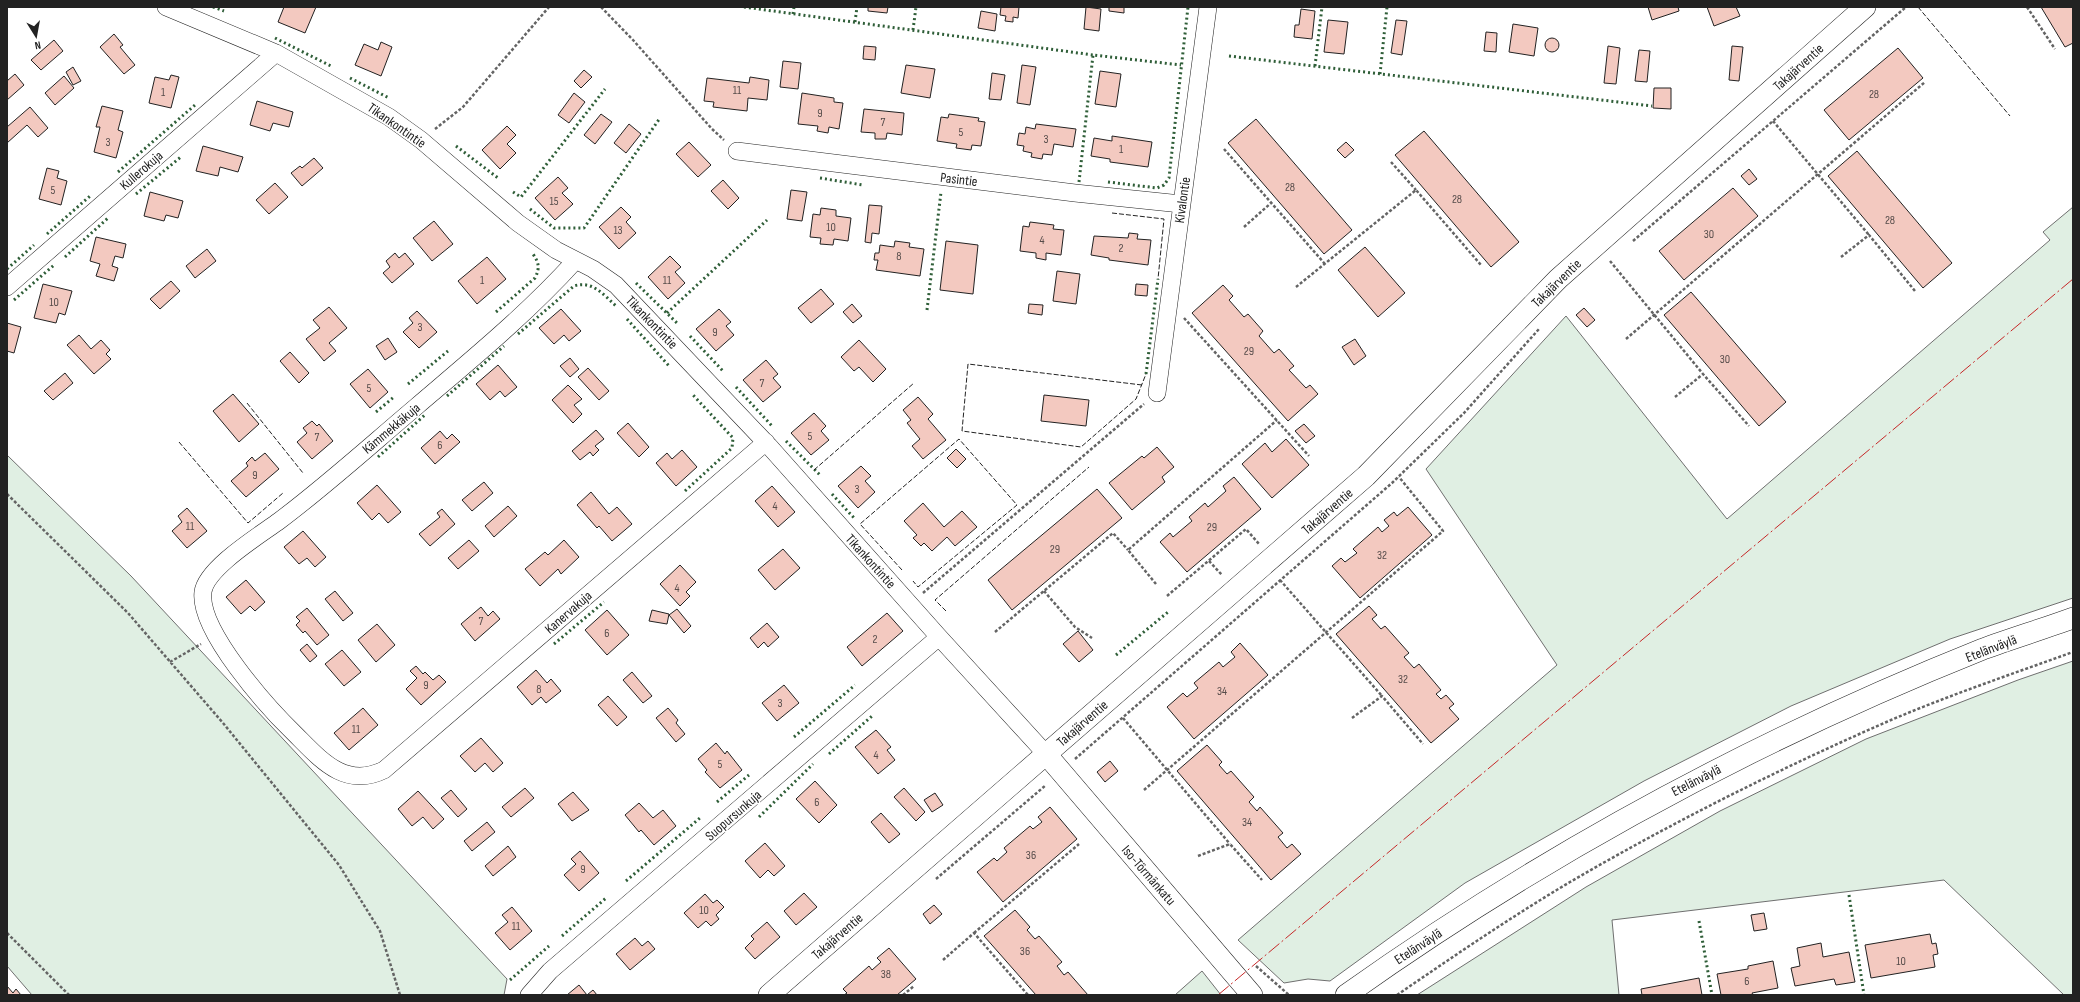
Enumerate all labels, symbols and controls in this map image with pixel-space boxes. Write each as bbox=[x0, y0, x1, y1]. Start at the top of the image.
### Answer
north arrow bbox=[16, 16, 56, 56]
text: N bbox=[34, 38, 42, 52]
street label: Takajärventie bbox=[1769, 40, 1827, 95]
house number: 11 bbox=[733, 83, 742, 98]
house number: 1 bbox=[161, 85, 166, 100]
house number: 28 bbox=[1869, 87, 1879, 102]
street label: Tikankontintie bbox=[364, 99, 429, 152]
house number: 9 bbox=[817, 106, 823, 121]
house number: 7 bbox=[881, 115, 886, 130]
house number: 5 bbox=[959, 125, 964, 140]
house number: 3 bbox=[1043, 132, 1049, 147]
house number: 3 bbox=[105, 135, 111, 150]
house number: 1 bbox=[1119, 142, 1124, 157]
street label: Kullerokuja bbox=[116, 147, 166, 194]
street label: Pasintie bbox=[939, 169, 979, 190]
street label: Kivalontie bbox=[1171, 176, 1194, 224]
house number: 28 bbox=[1285, 180, 1295, 195]
house number: 5 bbox=[51, 183, 56, 198]
house number: 28 bbox=[1452, 192, 1462, 207]
house number: 15 bbox=[549, 194, 559, 209]
house number: 28 bbox=[1885, 213, 1895, 228]
house number: 10 bbox=[826, 220, 836, 235]
house number: 13 bbox=[613, 223, 623, 238]
house number: 30 bbox=[1704, 227, 1714, 242]
house number: 4 bbox=[1039, 233, 1045, 248]
house number: 2 bbox=[1119, 241, 1124, 256]
house number: 8 bbox=[896, 249, 902, 264]
street label: Takajärventie bbox=[1528, 256, 1585, 311]
house number: 1 bbox=[480, 273, 485, 288]
house number: 11 bbox=[663, 273, 672, 288]
street label: Tikankontintie bbox=[622, 292, 681, 353]
house number: 10 bbox=[49, 295, 59, 310]
house number: 3 bbox=[417, 320, 423, 335]
house number: 9 bbox=[712, 325, 718, 340]
house number: 29 bbox=[1244, 344, 1254, 359]
house number: 30 bbox=[1720, 352, 1730, 367]
house number: 7 bbox=[760, 376, 765, 391]
house number: 5 bbox=[367, 381, 372, 396]
street label: Kämmekkäkuja bbox=[359, 399, 424, 458]
house number: 5 bbox=[808, 429, 813, 444]
house number: 7 bbox=[315, 430, 320, 445]
house number: 6 bbox=[437, 438, 443, 453]
house number: 9 bbox=[252, 468, 258, 483]
house number: 3 bbox=[854, 482, 860, 497]
street label: Takajärventie bbox=[1298, 484, 1356, 538]
house number: 4 bbox=[772, 499, 778, 514]
house number: 11 bbox=[186, 519, 195, 534]
house number: 29 bbox=[1207, 520, 1217, 535]
street label: Tikankontintie bbox=[842, 531, 900, 592]
house number: 29 bbox=[1050, 542, 1060, 557]
house number: 32 bbox=[1377, 548, 1387, 563]
house number: 4 bbox=[674, 581, 680, 596]
street label: Kanervakuja bbox=[541, 587, 595, 638]
house number: 7 bbox=[479, 614, 484, 629]
house number: 6 bbox=[604, 626, 610, 641]
street label: Etelänväylä bbox=[1963, 631, 2019, 666]
house number: 2 bbox=[873, 632, 878, 647]
house number: 32 bbox=[1398, 672, 1408, 687]
house number: 9 bbox=[423, 678, 429, 693]
house number: 8 bbox=[536, 682, 542, 697]
house number: 34 bbox=[1217, 684, 1227, 699]
house number: 3 bbox=[777, 696, 783, 711]
street label: Takajärventie bbox=[1053, 696, 1111, 750]
house number: 11 bbox=[352, 722, 361, 737]
house number: 4 bbox=[873, 748, 879, 763]
house number: 5 bbox=[718, 757, 723, 772]
street label: Etelänväylä bbox=[1669, 761, 1724, 800]
street label: Suopursunkuja bbox=[702, 786, 765, 844]
house number: 6 bbox=[814, 795, 820, 810]
house number: 34 bbox=[1242, 815, 1252, 830]
street label: Iso-Törmänkatu bbox=[1118, 842, 1179, 909]
house number: 36 bbox=[1026, 848, 1036, 863]
house number: 9 bbox=[580, 862, 586, 877]
house number: 10 bbox=[699, 903, 709, 918]
street label: Takajärventie bbox=[808, 909, 866, 963]
house number: 11 bbox=[512, 919, 521, 934]
street label: Etelänväylä bbox=[1391, 925, 1445, 968]
house number: 36 bbox=[1020, 944, 1030, 959]
house number: 10 bbox=[1896, 954, 1906, 969]
house number: 38 bbox=[881, 967, 891, 982]
house number: 6 bbox=[1744, 974, 1750, 989]

